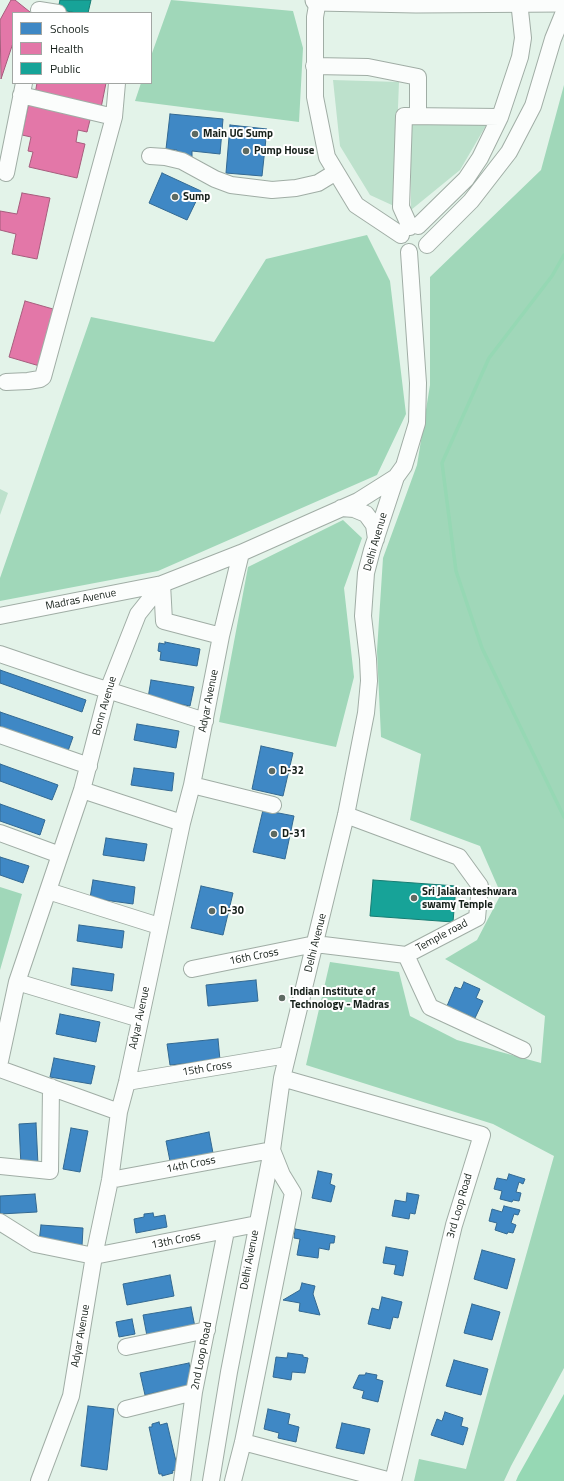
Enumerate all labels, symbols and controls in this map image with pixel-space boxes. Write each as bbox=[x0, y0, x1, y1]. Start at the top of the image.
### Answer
legend bbox=[12, 12, 152, 84]
text: Schools bbox=[50, 19, 89, 38]
text: Health bbox=[50, 39, 84, 58]
text: Public bbox=[50, 59, 80, 78]
place label: Main UG Sump bbox=[203, 127, 273, 141]
marker: Main UG Sump bbox=[190, 129, 200, 139]
place label: Pump House bbox=[254, 144, 314, 158]
marker: Pump House bbox=[241, 146, 251, 156]
place label: Sump bbox=[183, 190, 210, 204]
marker: Sump bbox=[170, 192, 180, 202]
street label: Delhi Avenue bbox=[361, 511, 391, 573]
street label: Madras Avenue bbox=[44, 587, 118, 613]
street label: Adyar Avenue bbox=[196, 668, 222, 734]
street label: Bonn Avenue bbox=[90, 675, 120, 737]
place label: D-32 bbox=[280, 764, 304, 778]
marker: D-32 bbox=[267, 766, 277, 776]
place label: D-31 bbox=[282, 827, 306, 841]
marker: D-31 bbox=[269, 829, 279, 839]
place label: Sri Jalakanteshwara swamy Temple bbox=[422, 885, 517, 911]
marker: Sri Jalakanteshwara swamy Temple bbox=[409, 893, 419, 903]
place label: D-30 bbox=[220, 904, 244, 918]
marker: D-30 bbox=[207, 906, 217, 916]
street label: Delhi Avenue bbox=[302, 912, 330, 974]
street label: Temple road bbox=[414, 917, 470, 955]
street label: 16th Cross bbox=[228, 946, 280, 968]
street label: Adyar Avenue bbox=[127, 985, 153, 1051]
place label: Indian Institute of Technology - Madras bbox=[290, 985, 389, 1011]
marker: Indian Institute of Technology - Madras bbox=[277, 993, 287, 1003]
street label: 15th Cross bbox=[181, 1059, 233, 1079]
street label: 14th Cross bbox=[165, 1154, 217, 1176]
street label: 3rd Loop Road bbox=[444, 1172, 476, 1240]
street label: Delhi Avenue bbox=[238, 1229, 262, 1291]
street label: 13th Cross bbox=[150, 1230, 202, 1252]
street label: Adyar Avenue bbox=[69, 1304, 93, 1368]
street label: 2nd Loop Road bbox=[189, 1321, 215, 1391]

